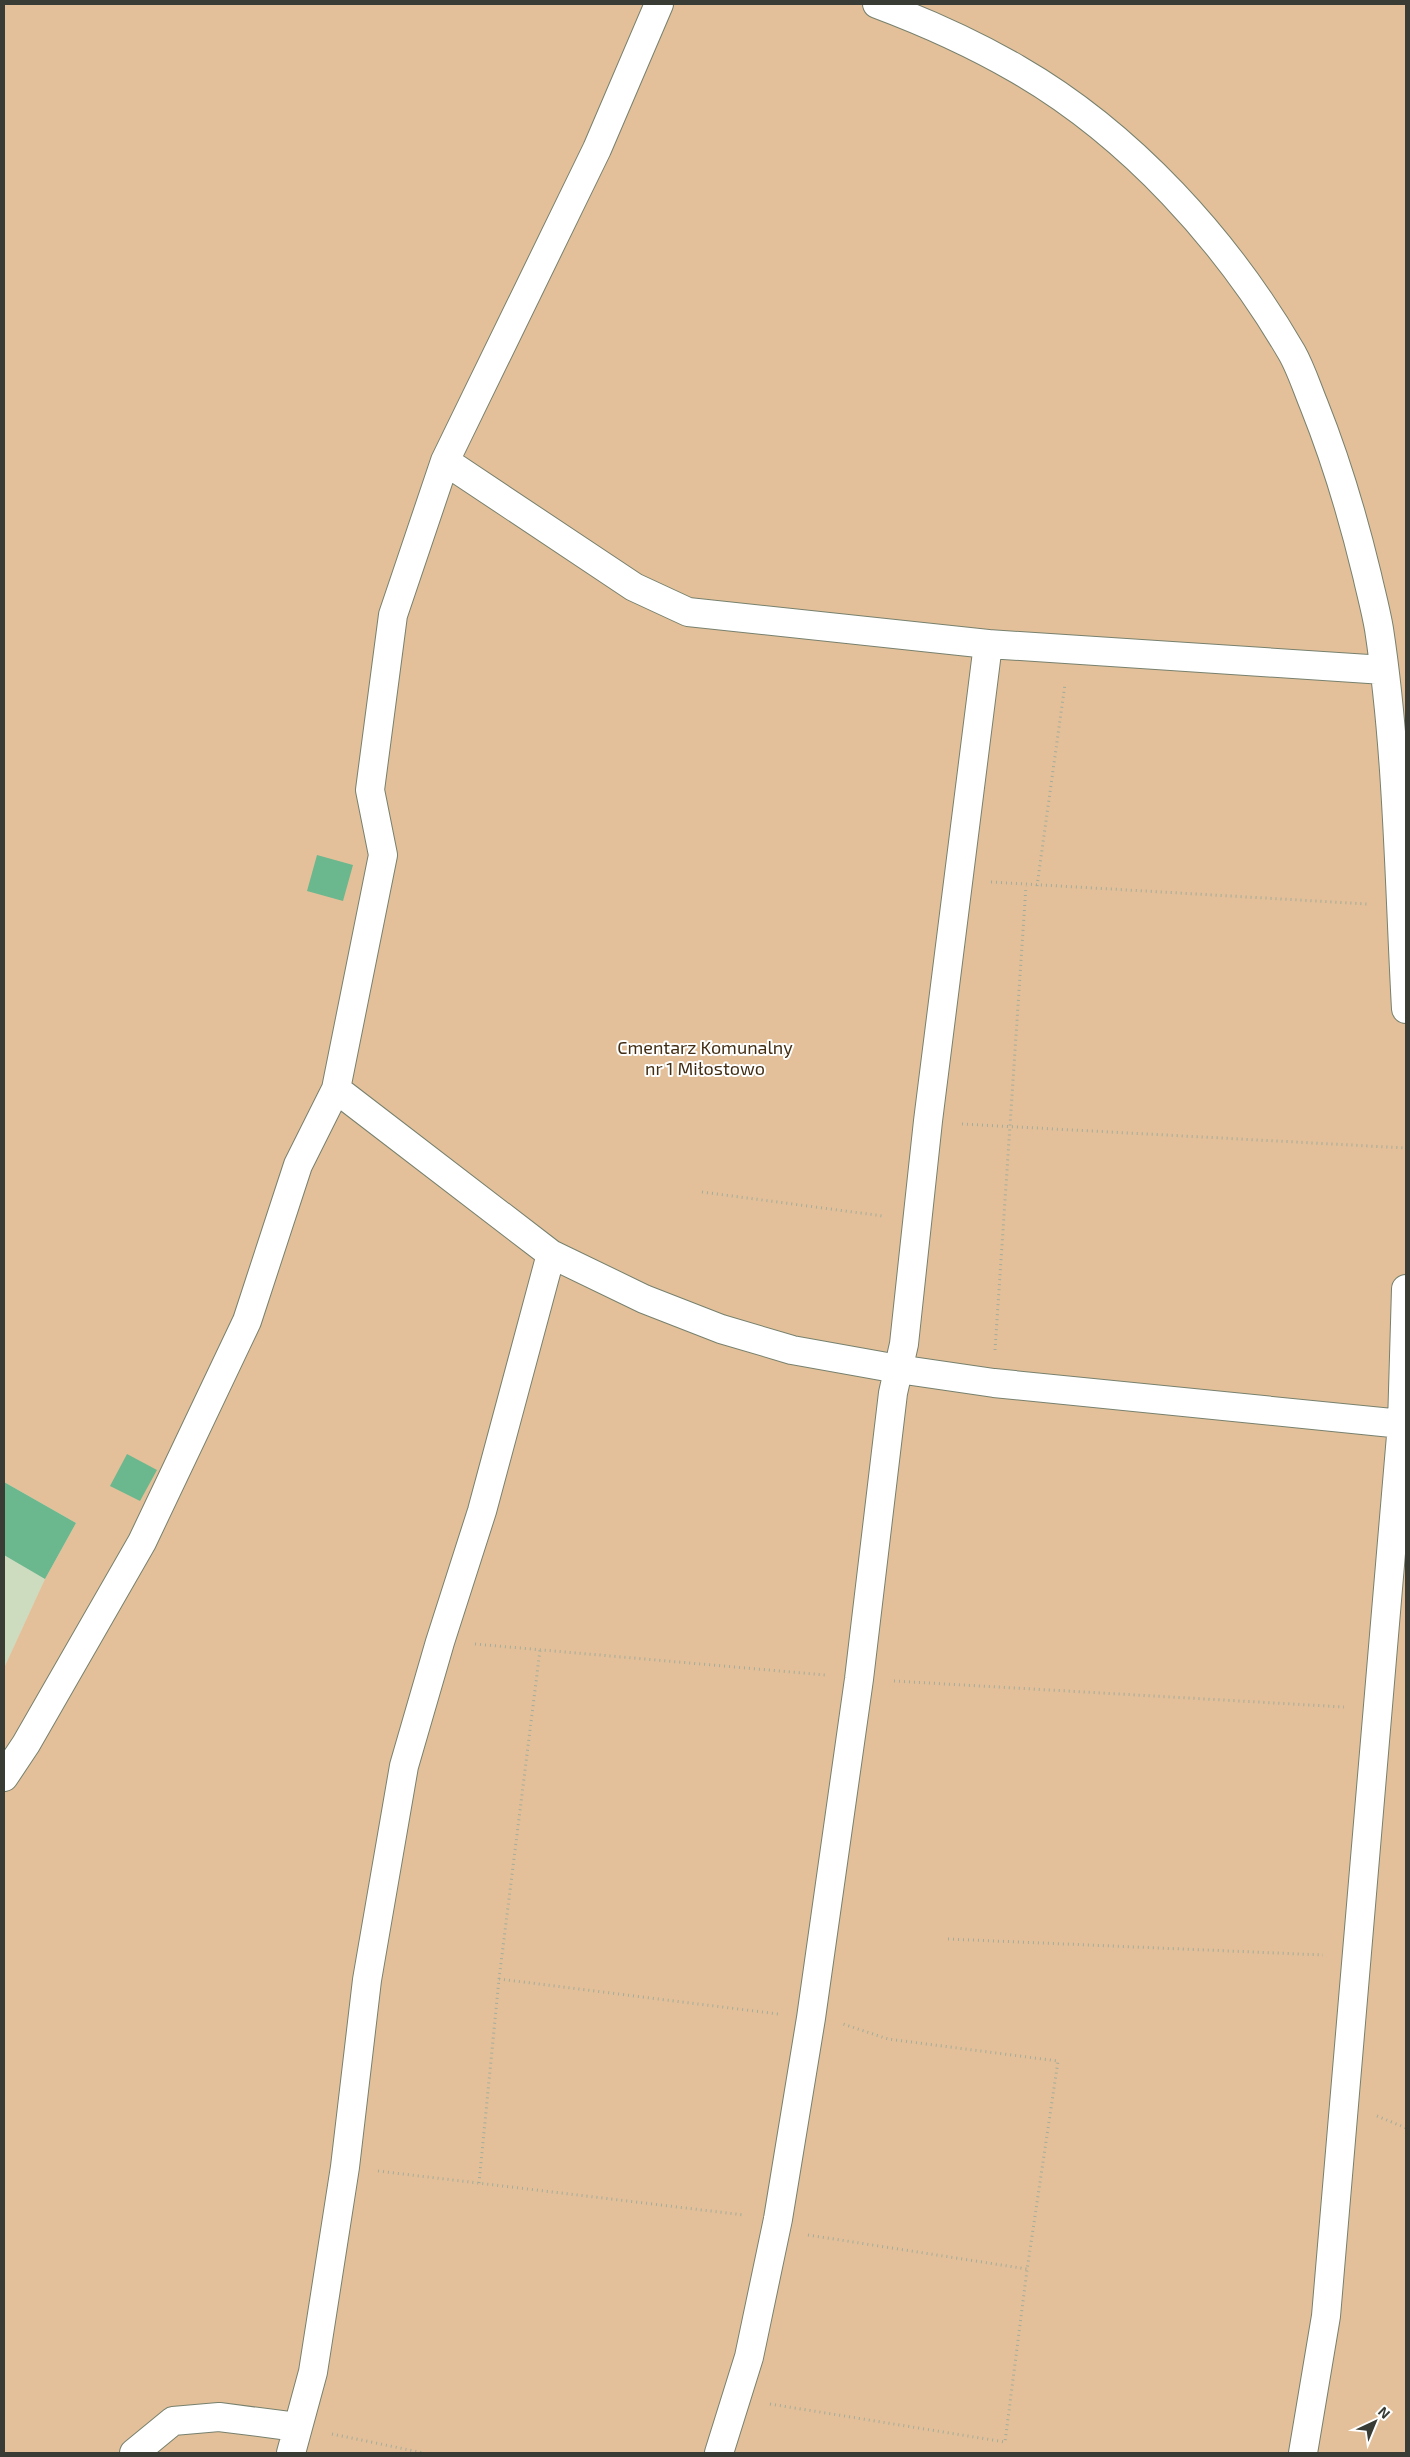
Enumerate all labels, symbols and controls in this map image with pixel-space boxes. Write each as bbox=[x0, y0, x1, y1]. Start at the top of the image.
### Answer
park label: Cmentarz Komunalny nr 1 Miłostowo bbox=[617, 1036, 793, 1079]
north arrow bbox=[1350, 2397, 1400, 2447]
text: N bbox=[1375, 2403, 1394, 2422]

